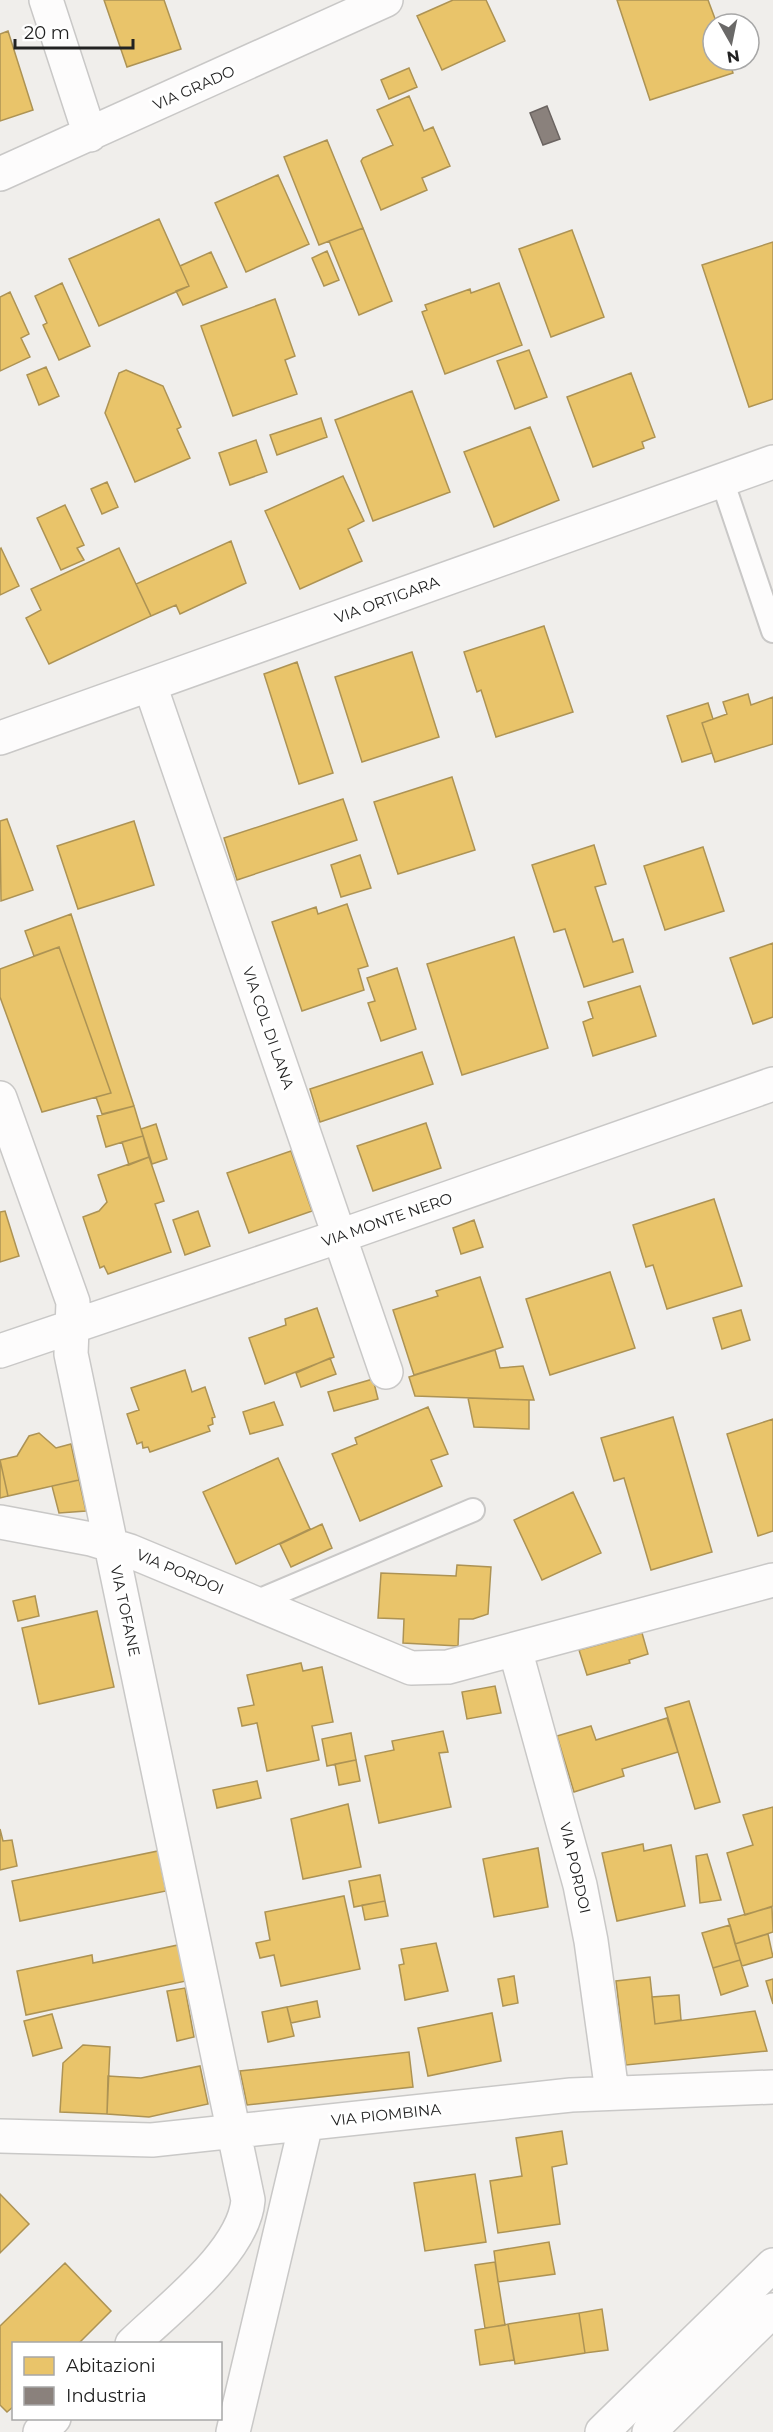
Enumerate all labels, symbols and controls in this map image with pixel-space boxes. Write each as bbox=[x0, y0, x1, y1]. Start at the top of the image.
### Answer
scale bar bbox=[15, 12, 134, 50]
north arrow bbox=[701, 12, 761, 72]
text: 20 m bbox=[24, 22, 70, 44]
text: N bbox=[725, 46, 741, 67]
street label: VIA GRADO bbox=[150, 61, 238, 114]
street label: VIA ORTIGARA bbox=[332, 572, 442, 627]
street label: VIA COL DI LANA bbox=[239, 964, 298, 1092]
street label: VIA MONTE NERO bbox=[319, 1188, 455, 1251]
street label: VIA PORDOI bbox=[134, 1545, 227, 1598]
street label: VIA TOFANE bbox=[107, 1564, 144, 1658]
street label: VIA PORDOI bbox=[556, 1820, 595, 1915]
street label: VIA PIOMBINA bbox=[330, 2099, 442, 2130]
legend bbox=[12, 2342, 222, 2420]
text: Abitazioni bbox=[66, 2355, 156, 2377]
text: Industria bbox=[66, 2385, 147, 2407]

